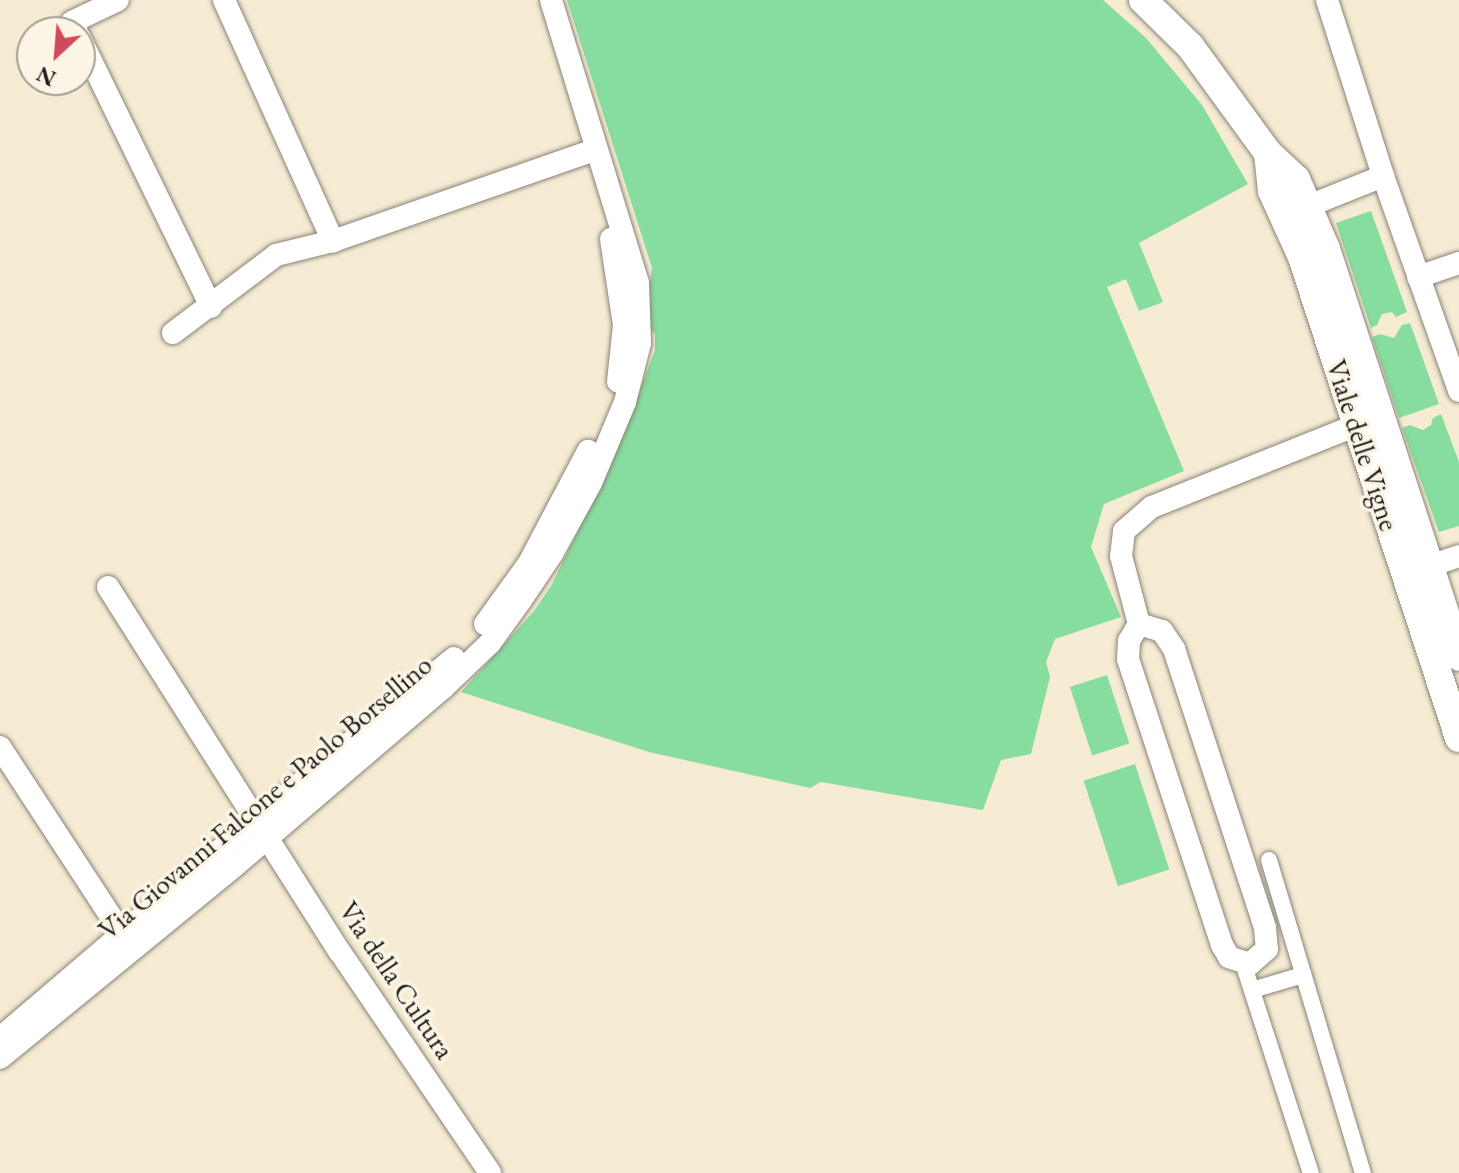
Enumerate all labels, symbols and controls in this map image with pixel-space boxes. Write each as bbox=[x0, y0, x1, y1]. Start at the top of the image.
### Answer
north arrow bbox=[16, 16, 96, 96]
text: N bbox=[32, 59, 60, 93]
street label: Viale delle Vigne bbox=[1320, 355, 1406, 535]
street label: Via Giovanni Falcone e Paolo Borsellino bbox=[91, 648, 439, 946]
street label: Via della Cultura bbox=[332, 895, 462, 1065]

